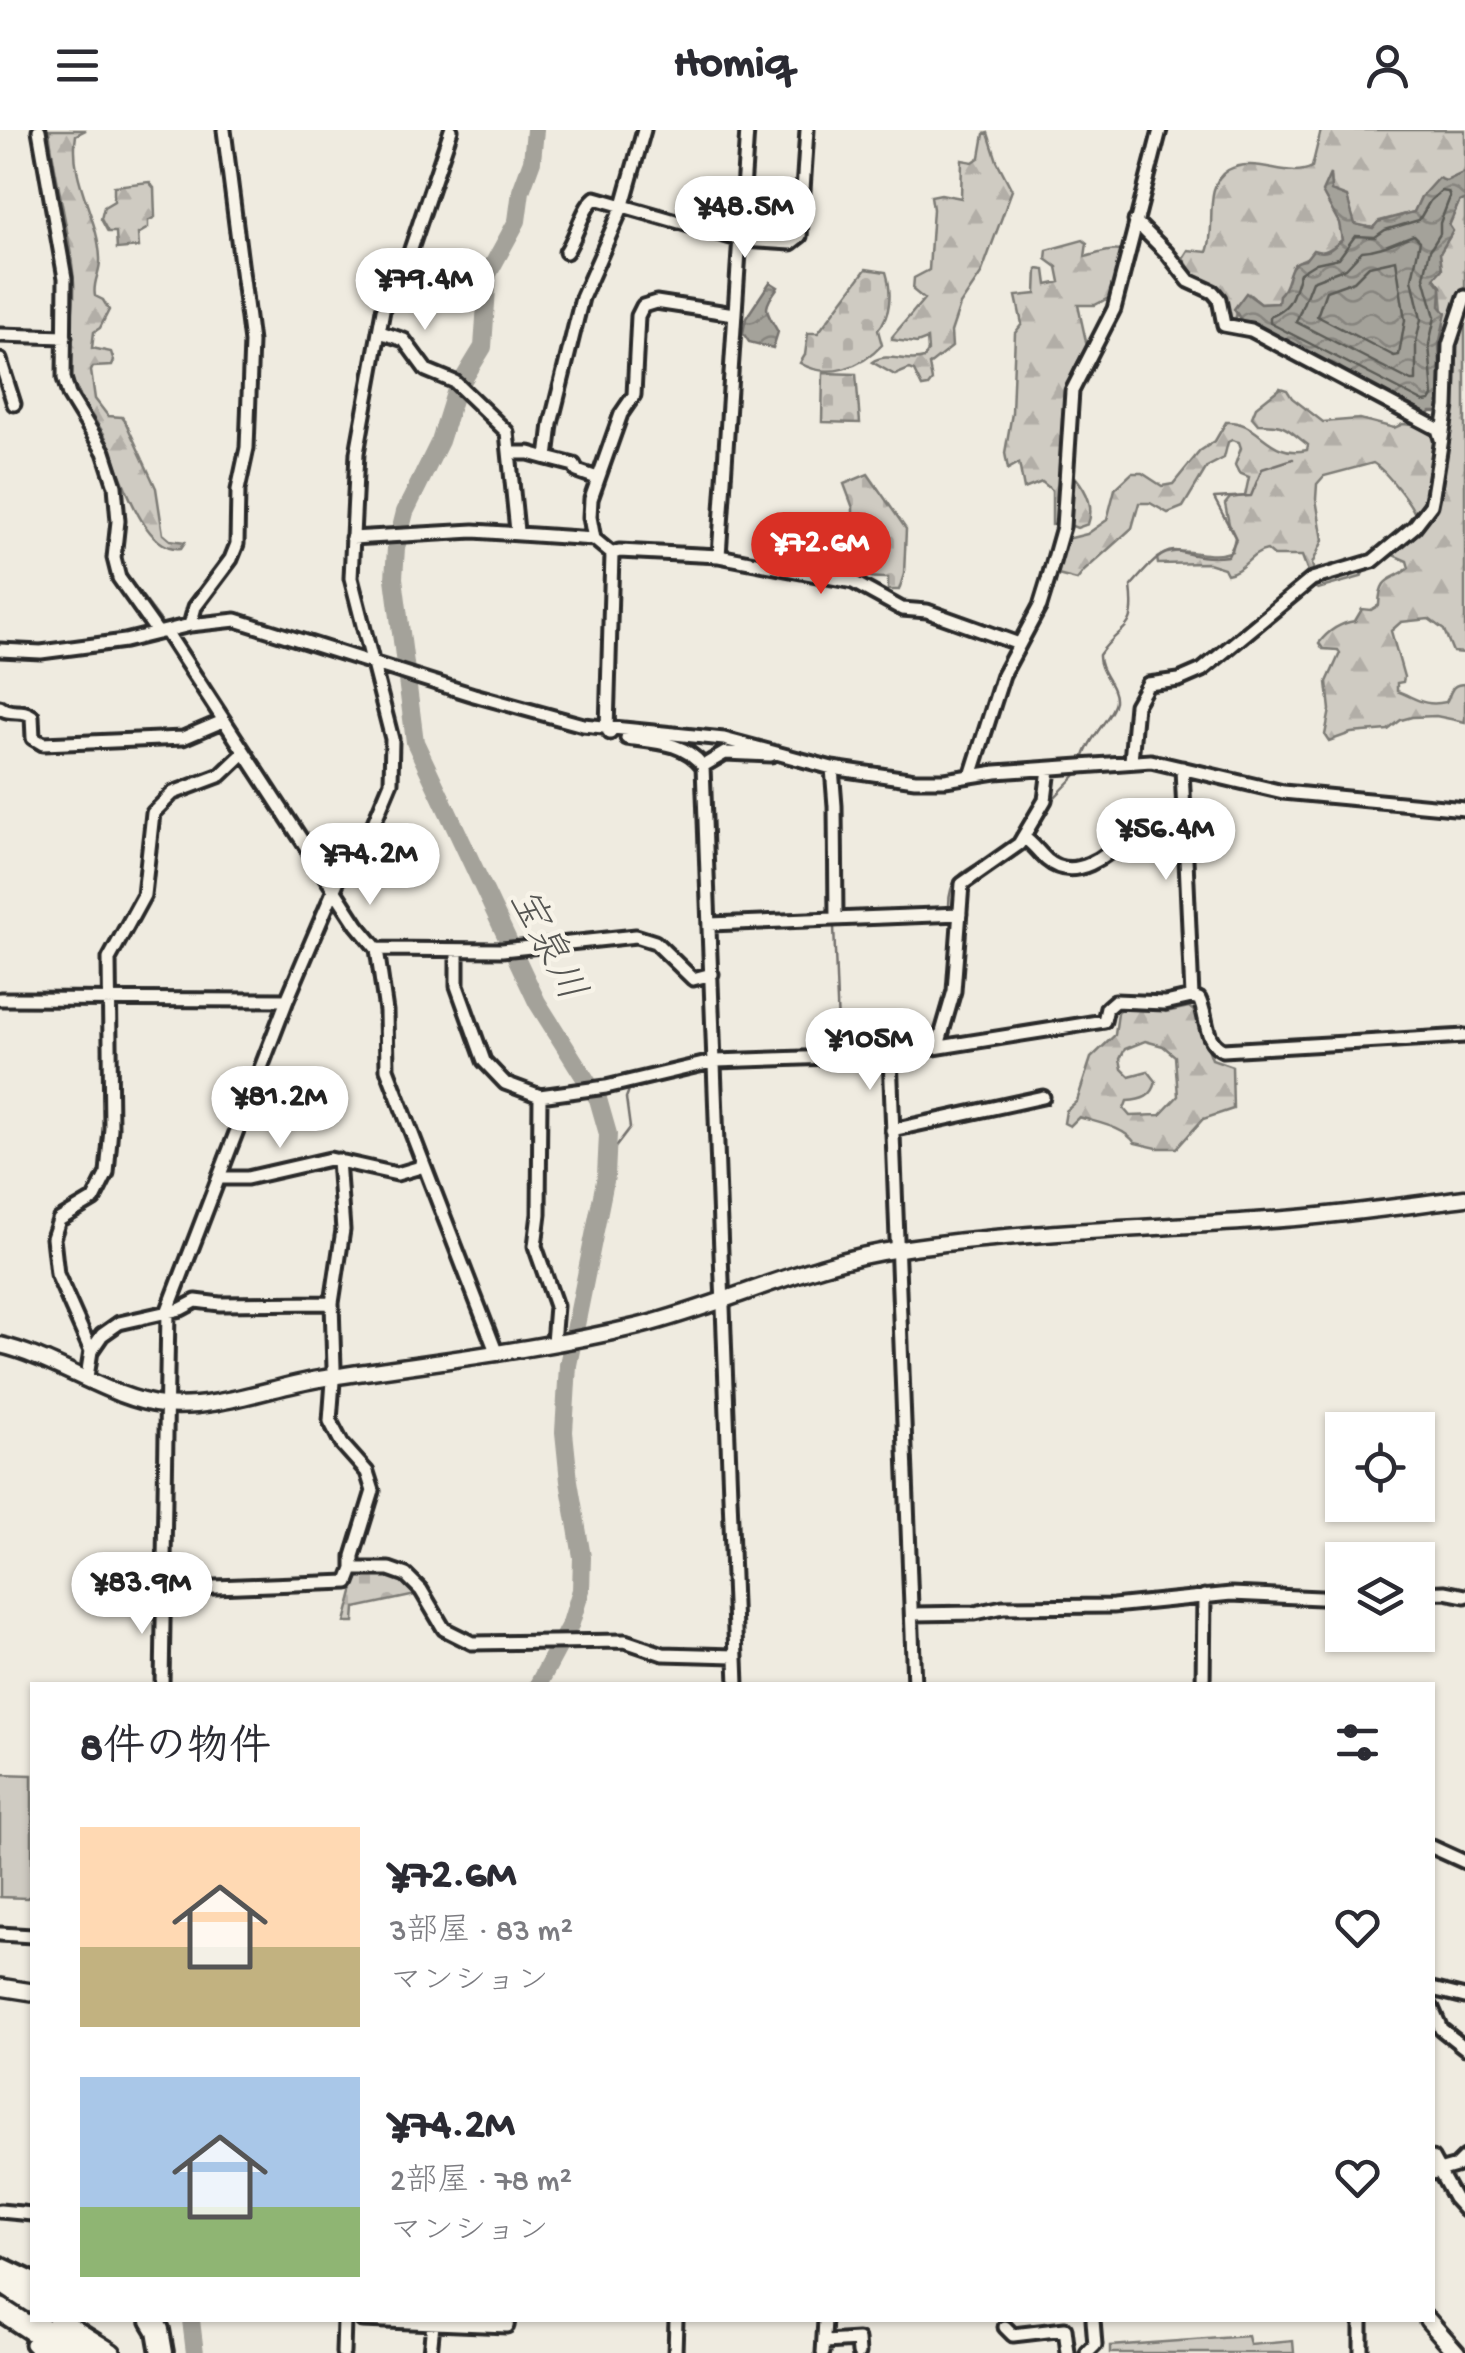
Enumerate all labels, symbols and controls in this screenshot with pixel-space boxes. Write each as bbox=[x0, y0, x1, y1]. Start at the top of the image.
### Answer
icon: menu bbox=[50, 38, 105, 93]
icon: person bbox=[1360, 38, 1415, 93]
text: Homiq bbox=[674, 39, 791, 92]
pin: ¥48.5M bbox=[664, 176, 826, 261]
text: ¥48.5M bbox=[697, 189, 793, 227]
pin: ¥79.4M bbox=[344, 248, 506, 333]
text: ¥79.4M bbox=[378, 261, 472, 299]
pin: ¥72.6M bbox=[740, 512, 902, 597]
text: ¥72.6M bbox=[773, 525, 869, 563]
pin: ¥56.4M bbox=[1085, 798, 1247, 883]
text: ¥56.4M bbox=[1118, 811, 1214, 849]
pin: ¥74.2M bbox=[289, 823, 451, 908]
text: ¥74.2M bbox=[323, 836, 417, 874]
water label: 宝泉川 bbox=[496, 881, 594, 1010]
pin: ¥105M bbox=[800, 1008, 940, 1093]
text: ¥105M bbox=[828, 1021, 912, 1059]
pin: ¥81.2M bbox=[199, 1066, 361, 1151]
text: ¥81.2M bbox=[233, 1079, 327, 1117]
map controls bbox=[1325, 1412, 1435, 1652]
button: locate bbox=[1325, 1412, 1435, 1522]
button: layers bbox=[1325, 1542, 1435, 1652]
pin: ¥83.9M bbox=[61, 1552, 223, 1637]
text: ¥83.9M bbox=[93, 1565, 191, 1603]
icon: filters bbox=[1330, 1715, 1385, 1770]
text: 8件の物件 bbox=[80, 1726, 271, 1775]
text: ¥72.6M bbox=[390, 1853, 516, 1902]
icon: home bbox=[160, 1867, 280, 1987]
icon: heart bbox=[1330, 1900, 1385, 1955]
text: 3部屋 · 83 m² bbox=[390, 1914, 573, 1952]
text: マンション bbox=[390, 1964, 549, 2002]
text: ¥74.2M bbox=[390, 2103, 514, 2152]
icon: home bbox=[160, 2117, 280, 2237]
icon: heart bbox=[1330, 2150, 1385, 2205]
text: 2部屋 · 78 m² bbox=[390, 2164, 572, 2202]
text: マンション bbox=[390, 2214, 549, 2252]

